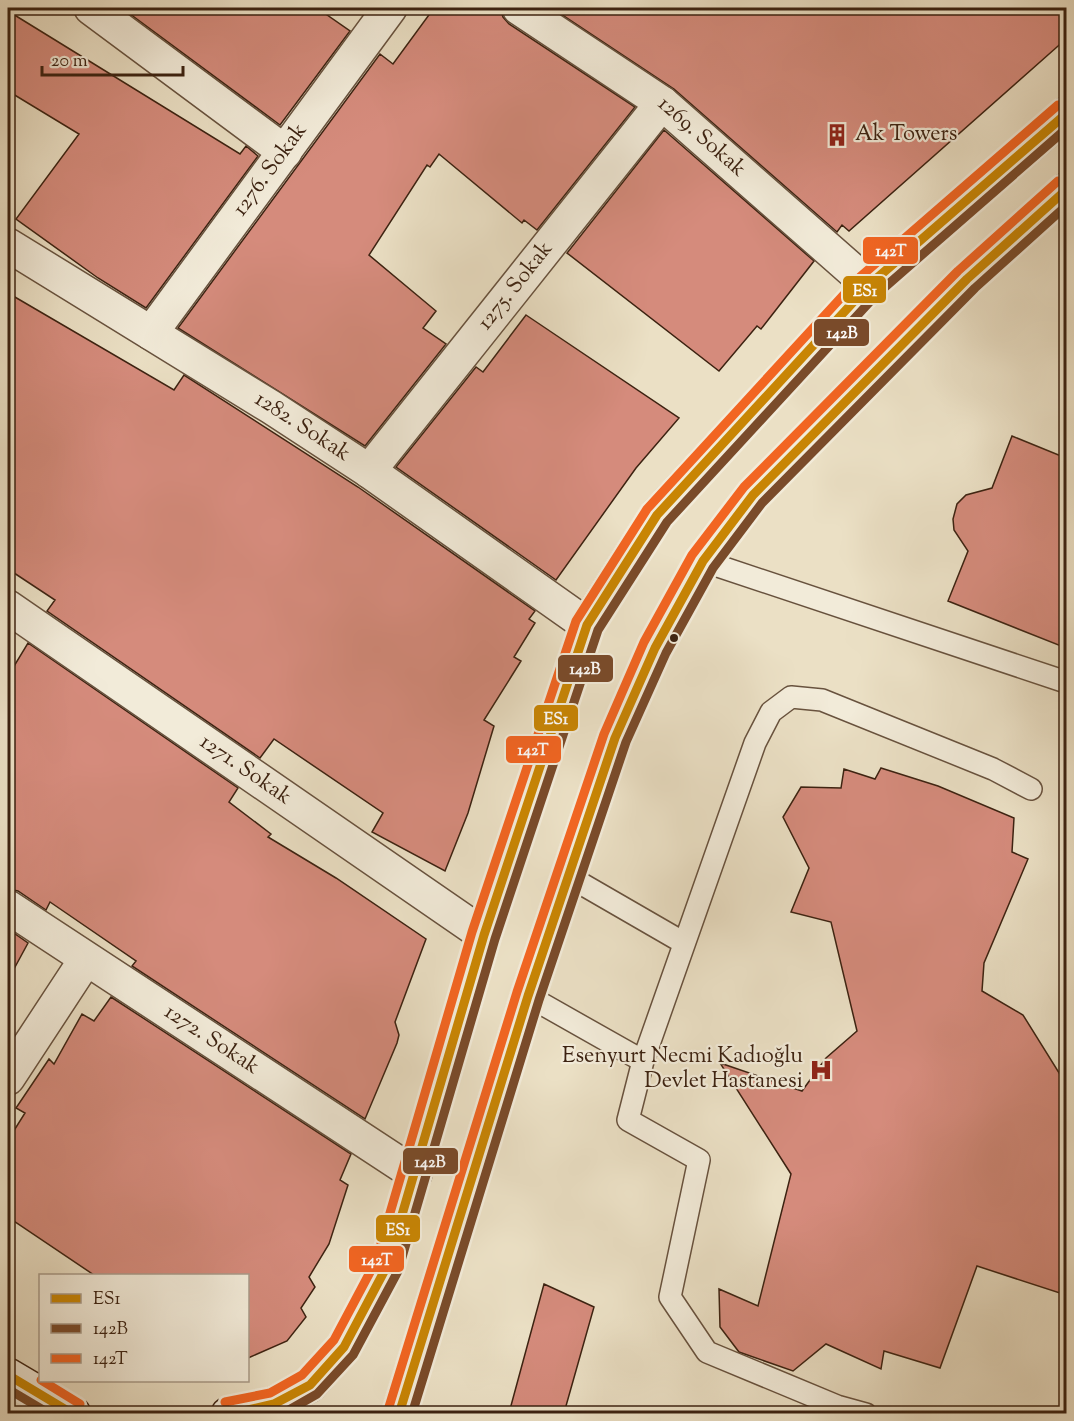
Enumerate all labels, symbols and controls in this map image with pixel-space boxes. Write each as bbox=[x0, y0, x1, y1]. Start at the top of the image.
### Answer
scale bar bbox=[42, 39, 183, 77]
text: 20 m bbox=[51, 49, 88, 75]
street label: 1269. Sokak bbox=[650, 90, 753, 186]
street label: 1276. Sokak bbox=[226, 117, 316, 224]
place label: Ak Towers bbox=[855, 119, 957, 151]
building icon: Ak Towers bbox=[824, 122, 850, 148]
street label: 1275. Sokak bbox=[471, 235, 561, 338]
line badge: 142T bbox=[862, 236, 919, 265]
text: 142T bbox=[876, 241, 907, 264]
line badge: ES1 bbox=[842, 275, 887, 304]
text: ES1 bbox=[853, 281, 878, 304]
line badge: 142B bbox=[813, 318, 870, 347]
text: 142B bbox=[826, 323, 858, 346]
street label: 1282. Sokak bbox=[248, 384, 356, 470]
unlabelled marker bbox=[668, 632, 680, 644]
line badge: 142B bbox=[557, 654, 614, 683]
text: 142B bbox=[569, 659, 601, 682]
line badge: ES1 bbox=[533, 704, 579, 732]
text: ES1 bbox=[544, 709, 569, 732]
street label: 1271. Sokak bbox=[193, 727, 298, 814]
line badge: 142T bbox=[505, 735, 562, 764]
text: 142T bbox=[518, 740, 549, 763]
street label: 1272. Sokak bbox=[157, 997, 265, 1083]
place label: Esenyurt Necmi Kadıoğlu Devlet Hastanesi bbox=[562, 1041, 803, 1098]
hospital icon: Esenyurt Necmi Kadıoğlu Devlet Hastanesi bbox=[808, 1057, 834, 1083]
line badge: 142B bbox=[402, 1147, 459, 1175]
text: 142B bbox=[414, 1152, 446, 1175]
line badge: ES1 bbox=[375, 1214, 421, 1243]
text: ES1 bbox=[386, 1220, 411, 1243]
line badge: 142T bbox=[348, 1245, 405, 1273]
text: 142T bbox=[362, 1250, 393, 1273]
legend bbox=[39, 1274, 249, 1382]
text: ES1 bbox=[93, 1287, 121, 1313]
text: 142B bbox=[93, 1317, 128, 1343]
text: 142T bbox=[93, 1347, 128, 1373]

